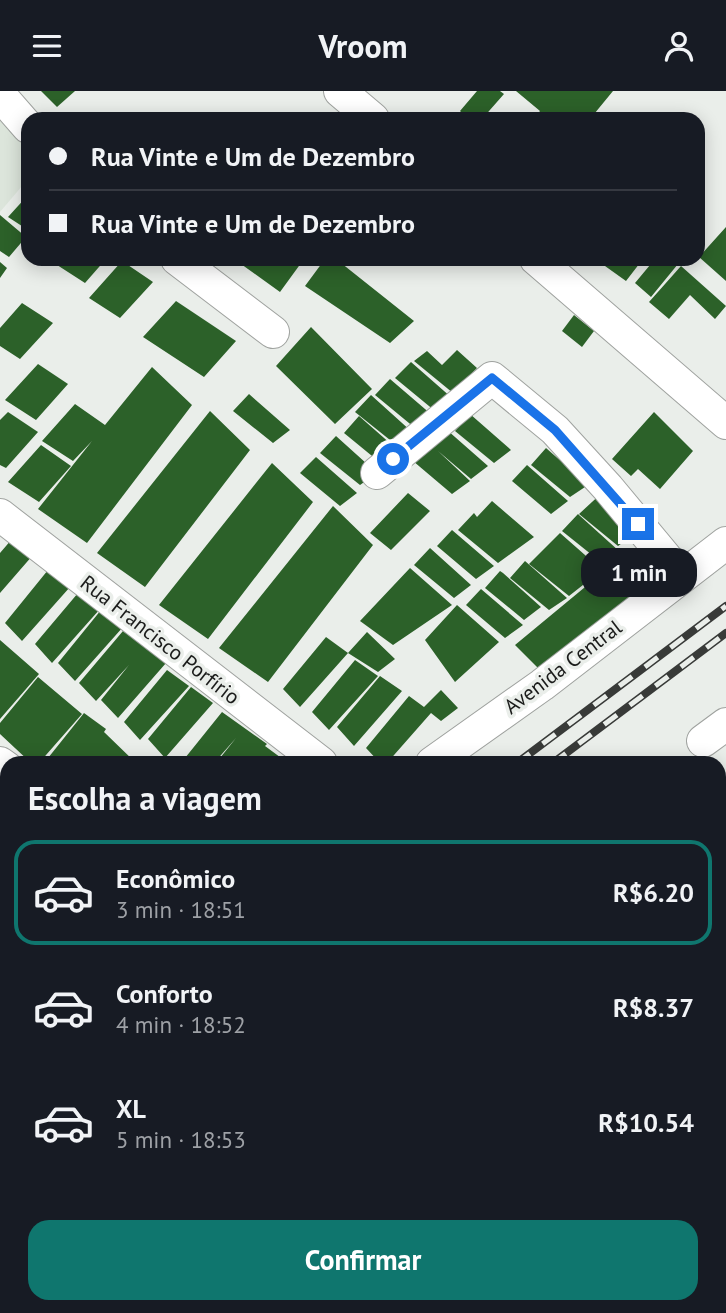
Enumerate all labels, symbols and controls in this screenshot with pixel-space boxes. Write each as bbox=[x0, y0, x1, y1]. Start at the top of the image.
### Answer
text: Vroom bbox=[319, 25, 407, 67]
icon: menu bbox=[28, 27, 66, 65]
icon: person bbox=[660, 27, 698, 65]
text: Rua Vinte e Um de Dezembro bbox=[91, 140, 415, 173]
text: Rua Vinte e Um de Dezembro bbox=[91, 207, 415, 240]
route start bbox=[377, 443, 409, 475]
route end bbox=[622, 508, 654, 540]
callout: 1 min bbox=[580, 549, 696, 597]
text: 1 min bbox=[611, 558, 667, 587]
street label: Rua Francisco Porfírio bbox=[75, 569, 245, 710]
street label: Avenida Central bbox=[498, 613, 627, 720]
text: Escolha a viagem bbox=[28, 777, 262, 819]
icon: car bbox=[32, 861, 95, 924]
text: Econômico bbox=[116, 862, 235, 895]
text: R$6.20 bbox=[613, 876, 694, 909]
text: 3 min · 18:51 bbox=[116, 895, 246, 924]
icon: car bbox=[32, 976, 95, 1039]
text: Conforto bbox=[116, 977, 213, 1010]
text: R$8.37 bbox=[613, 991, 694, 1024]
text: 4 min · 18:52 bbox=[116, 1010, 246, 1039]
icon: car bbox=[32, 1091, 95, 1154]
text: XL bbox=[116, 1092, 146, 1125]
text: R$10.54 bbox=[598, 1106, 694, 1139]
text: 5 min · 18:53 bbox=[116, 1125, 246, 1154]
button: Confirmar bbox=[28, 1220, 698, 1300]

